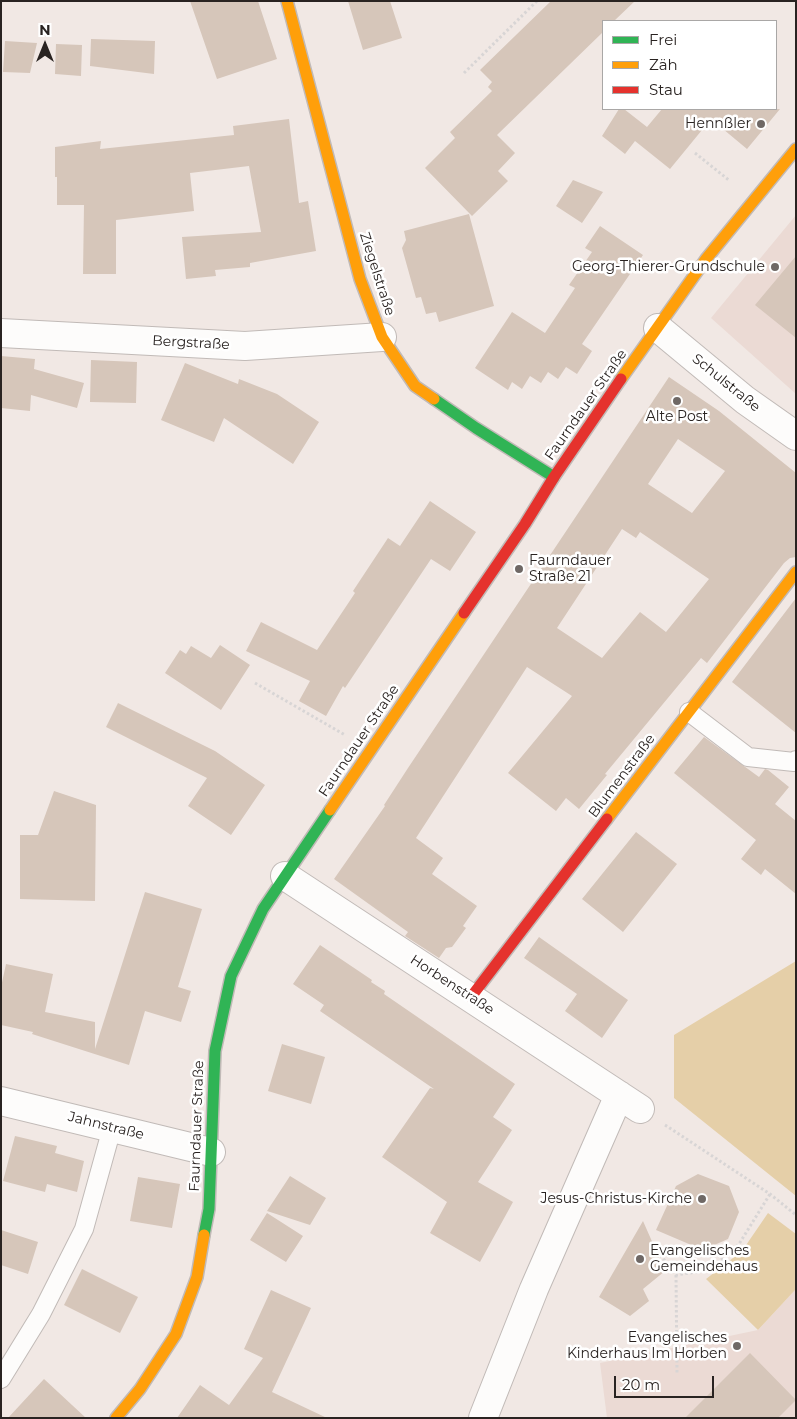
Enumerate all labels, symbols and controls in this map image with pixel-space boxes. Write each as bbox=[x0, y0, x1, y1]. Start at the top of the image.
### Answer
north arrow bbox=[20, 20, 70, 70]
legend bbox=[602, 20, 777, 110]
text: N bbox=[39, 21, 51, 39]
text: Frei bbox=[649, 30, 677, 49]
text: Zäh bbox=[649, 55, 678, 74]
text: Stau bbox=[649, 80, 683, 99]
place label: Hennßler bbox=[685, 116, 751, 132]
marker: Hennßler bbox=[755, 118, 767, 130]
street label: Ziegelstraße bbox=[356, 230, 398, 318]
place label: Georg-Thierer-Grundschule bbox=[572, 259, 765, 275]
marker: Georg-Thierer-Grundschule bbox=[769, 261, 781, 273]
street label: Bergstraße bbox=[152, 333, 230, 353]
street label: Faurndauer Straße bbox=[541, 346, 631, 464]
street label: Schulstraße bbox=[689, 350, 763, 416]
marker: Alte Post bbox=[671, 395, 683, 407]
place label: Alte Post bbox=[646, 409, 708, 425]
place label: Faurndauer Straße 21 bbox=[529, 553, 611, 586]
marker: Faurndauer Straße 21 bbox=[513, 563, 525, 575]
street label: Faurndauer Straße bbox=[315, 682, 403, 800]
street label: Blumenstraße bbox=[585, 731, 659, 821]
street label: Horbenstraße bbox=[407, 952, 497, 1018]
street label: Faurndauer Straße bbox=[186, 1060, 208, 1192]
street label: Jahnstraße bbox=[66, 1108, 146, 1144]
place label: Jesus-Christus-Kirche bbox=[540, 1191, 692, 1207]
marker: Jesus-Christus-Kirche bbox=[696, 1193, 708, 1205]
place label: Evangelisches Gemeindehaus bbox=[650, 1243, 758, 1276]
marker: Evangelisches Gemeindehaus bbox=[634, 1253, 646, 1265]
place label: Evangelisches Kinderhaus Im Horben bbox=[567, 1330, 727, 1362]
marker: Evangelisches Kinderhaus Im Horben bbox=[731, 1340, 743, 1352]
scale bar bbox=[617, 1366, 717, 1398]
text: 20 m bbox=[622, 1375, 660, 1394]

